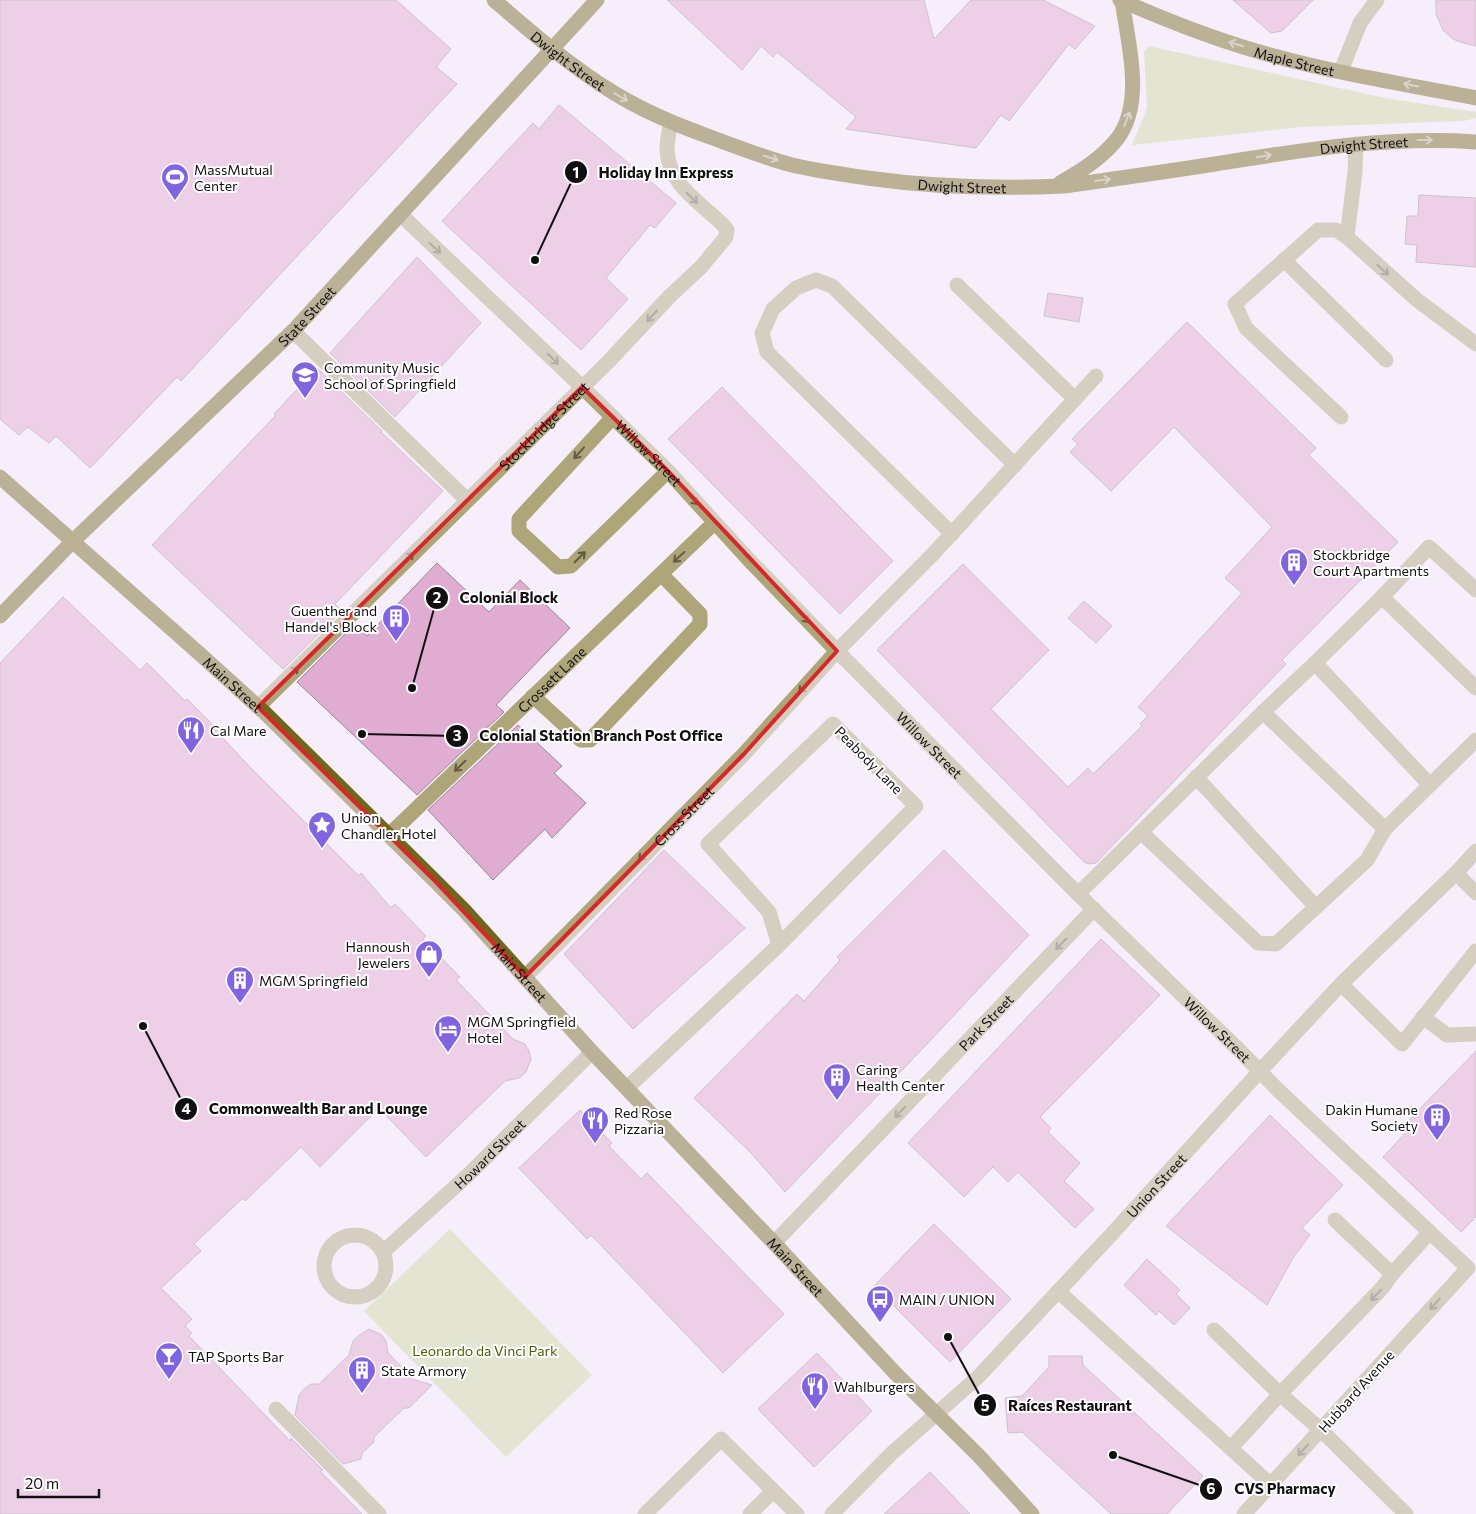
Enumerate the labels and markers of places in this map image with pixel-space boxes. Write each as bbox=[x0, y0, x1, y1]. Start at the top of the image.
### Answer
callout: Holiday Inn Express bbox=[563, 157, 743, 187]
place label: MassMutual Center bbox=[194, 161, 273, 194]
sports icon: MassMutual Center bbox=[160, 162, 190, 201]
place label: Community Music School of Springfield bbox=[324, 359, 456, 392]
school or university icon: Community Music School of Springfield bbox=[290, 360, 320, 399]
place label: Stockbridge Court Apartments bbox=[1313, 546, 1429, 579]
building icon: Stockbridge Court Apartments bbox=[1279, 547, 1309, 586]
callout: Colonial Block bbox=[424, 583, 568, 613]
place label: Guenther and Handel's Block bbox=[285, 602, 377, 635]
building icon: Guenther and Handel's Block bbox=[381, 603, 411, 642]
restaurant icon: Cal Mare bbox=[176, 715, 206, 754]
callout: Colonial Station Branch Post Office bbox=[444, 721, 733, 751]
place label: Cal Mare bbox=[210, 722, 266, 739]
place label: Union Chandler Hotel bbox=[341, 809, 437, 842]
place icon: Union Chandler Hotel bbox=[307, 810, 337, 849]
place label: Hannoush Jewelers bbox=[346, 938, 410, 971]
shop icon: Hannoush Jewelers bbox=[414, 939, 444, 978]
building icon: MGM Springfield bbox=[225, 965, 255, 1004]
place label: MGM Springfield bbox=[259, 972, 368, 989]
place label: MGM Springfield Hotel bbox=[467, 1013, 576, 1046]
hotel icon: MGM Springfield Hotel bbox=[433, 1014, 463, 1053]
place label: Caring Health Center bbox=[856, 1061, 945, 1094]
building icon: Caring Health Center bbox=[822, 1062, 852, 1101]
callout: Commonwealth Bar and Lounge bbox=[174, 1094, 437, 1124]
place label: Dakin Humane Society bbox=[1325, 1101, 1418, 1134]
building icon: Dakin Humane Society bbox=[1422, 1102, 1452, 1141]
place label: Red Rose Pizzaria bbox=[614, 1104, 672, 1137]
restaurant icon: Red Rose Pizzaria bbox=[580, 1105, 610, 1144]
bus stop icon: MAIN / UNION bbox=[865, 1284, 895, 1323]
place label: MAIN / UNION bbox=[899, 1291, 995, 1308]
bar icon: TAP Sports Bar bbox=[154, 1341, 184, 1380]
place label: TAP Sports Bar bbox=[188, 1348, 284, 1365]
building icon: State Armory bbox=[347, 1355, 377, 1394]
place label: State Armory bbox=[381, 1362, 467, 1379]
restaurant icon: Wahlburgers bbox=[800, 1371, 830, 1410]
place label: Wahlburgers bbox=[834, 1378, 915, 1395]
callout: Raíces Restaurant bbox=[973, 1390, 1141, 1420]
callout: CVS Pharmacy bbox=[1199, 1474, 1345, 1504]

